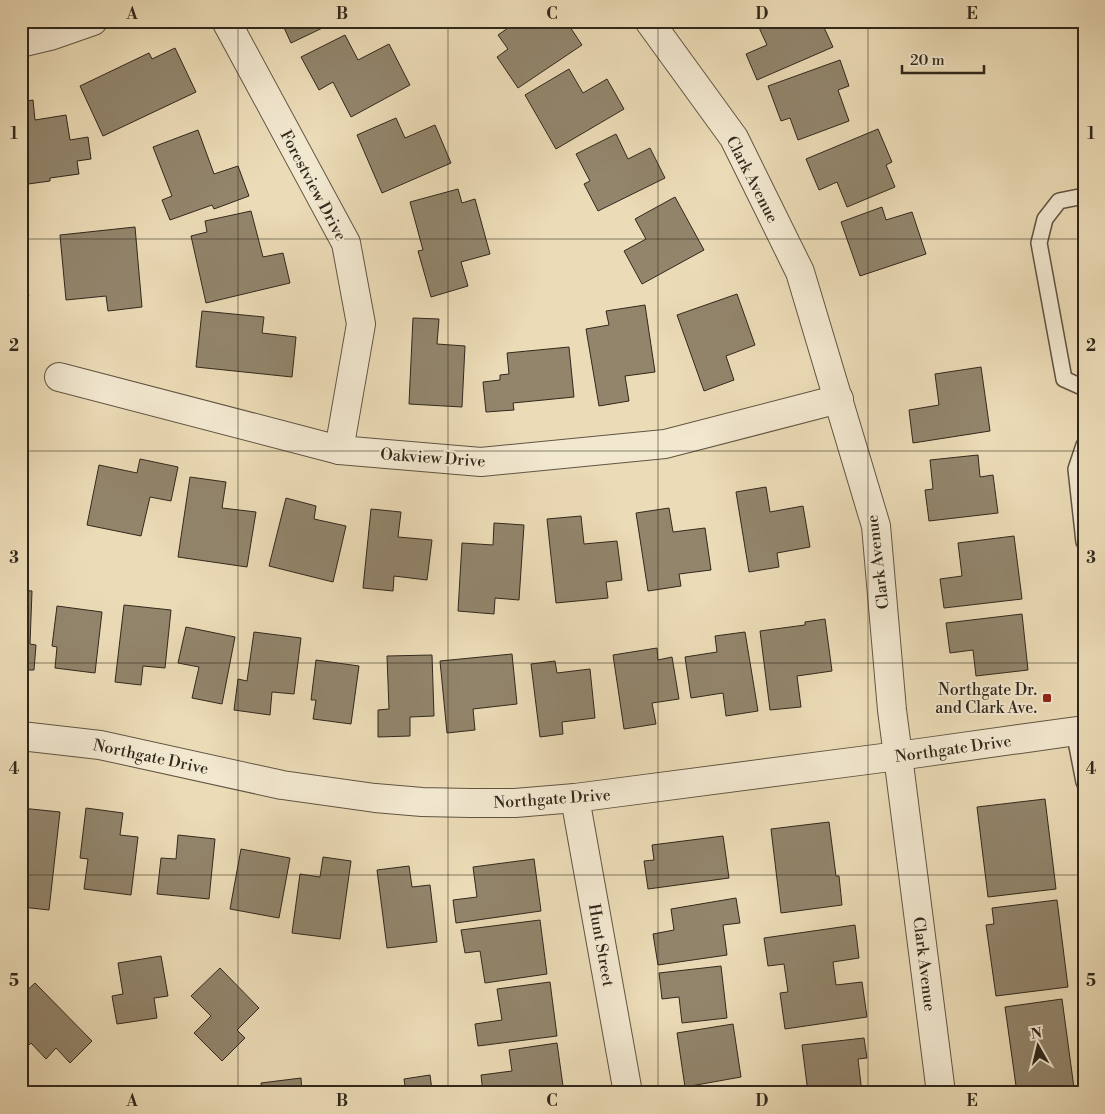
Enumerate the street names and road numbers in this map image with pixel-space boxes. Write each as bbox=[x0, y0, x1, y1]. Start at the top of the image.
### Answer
street label: Forestview Drive bbox=[276, 127, 351, 244]
street label: Clark Avenue bbox=[722, 133, 783, 226]
street label: Oakview Drive bbox=[380, 444, 486, 472]
street label: Clark Avenue bbox=[862, 514, 894, 610]
street label: Northgate Drive bbox=[894, 731, 1013, 767]
street label: Northgate Drive bbox=[91, 735, 210, 779]
street label: Northgate Drive bbox=[493, 785, 611, 813]
street label: Hunt Street bbox=[584, 902, 618, 989]
street label: Clark Avenue bbox=[908, 916, 940, 1012]

